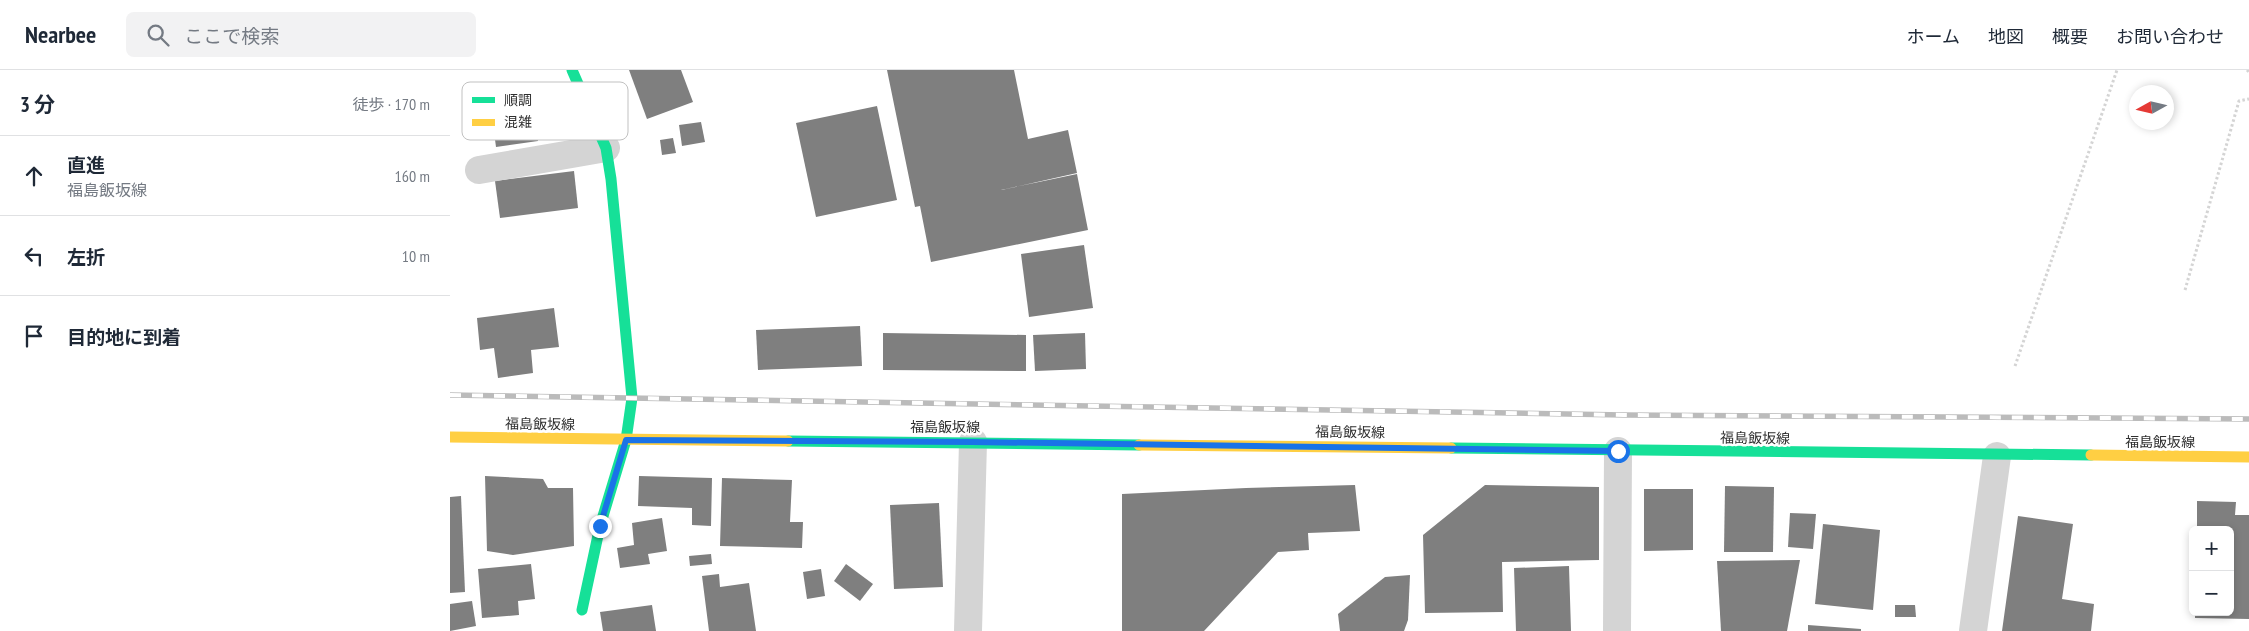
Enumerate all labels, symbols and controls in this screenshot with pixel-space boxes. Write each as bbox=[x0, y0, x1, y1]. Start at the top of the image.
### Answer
search box bbox=[126, 12, 476, 57]
text: Nearbee bbox=[25, 19, 96, 50]
icon: search bbox=[144, 21, 172, 49]
text: ここで検索 bbox=[184, 24, 279, 48]
text: ホーム bbox=[1907, 25, 1960, 48]
text: 地図 bbox=[1988, 25, 2024, 48]
text: 概要 bbox=[2052, 25, 2088, 48]
text: お問い合わせ bbox=[2116, 25, 2224, 48]
legend bbox=[462, 82, 628, 140]
north arrow bbox=[2129, 85, 2174, 130]
text: 3 分 bbox=[20, 91, 55, 118]
text: 順調 bbox=[504, 91, 532, 109]
text: 徒歩 · 170 m bbox=[352, 94, 430, 114]
text: 混雑 bbox=[504, 113, 532, 131]
text: 直進 bbox=[67, 153, 105, 177]
icon: ahead bbox=[20, 162, 48, 190]
text: 160 m bbox=[395, 166, 430, 186]
text: 福島飯坂線 bbox=[67, 180, 147, 200]
icon: left bbox=[20, 242, 48, 270]
text: 左折 bbox=[67, 245, 105, 269]
text: 10 m bbox=[402, 246, 430, 266]
icon: arrive bbox=[20, 322, 48, 350]
text: 目的地に到着 bbox=[67, 325, 181, 349]
street label: 福島飯坂線 bbox=[505, 414, 575, 434]
street label: 福島飯坂線 bbox=[910, 418, 980, 436]
street label: 福島飯坂線 bbox=[1315, 422, 1385, 442]
street label: 福島飯坂線 bbox=[1720, 428, 1790, 448]
street label: 福島飯坂線 bbox=[2125, 433, 2195, 451]
route start bbox=[1607, 440, 1630, 463]
route end bbox=[589, 515, 612, 538]
map controls bbox=[2189, 526, 2234, 616]
button: + bbox=[2189, 526, 2234, 571]
button: − bbox=[2189, 571, 2234, 616]

